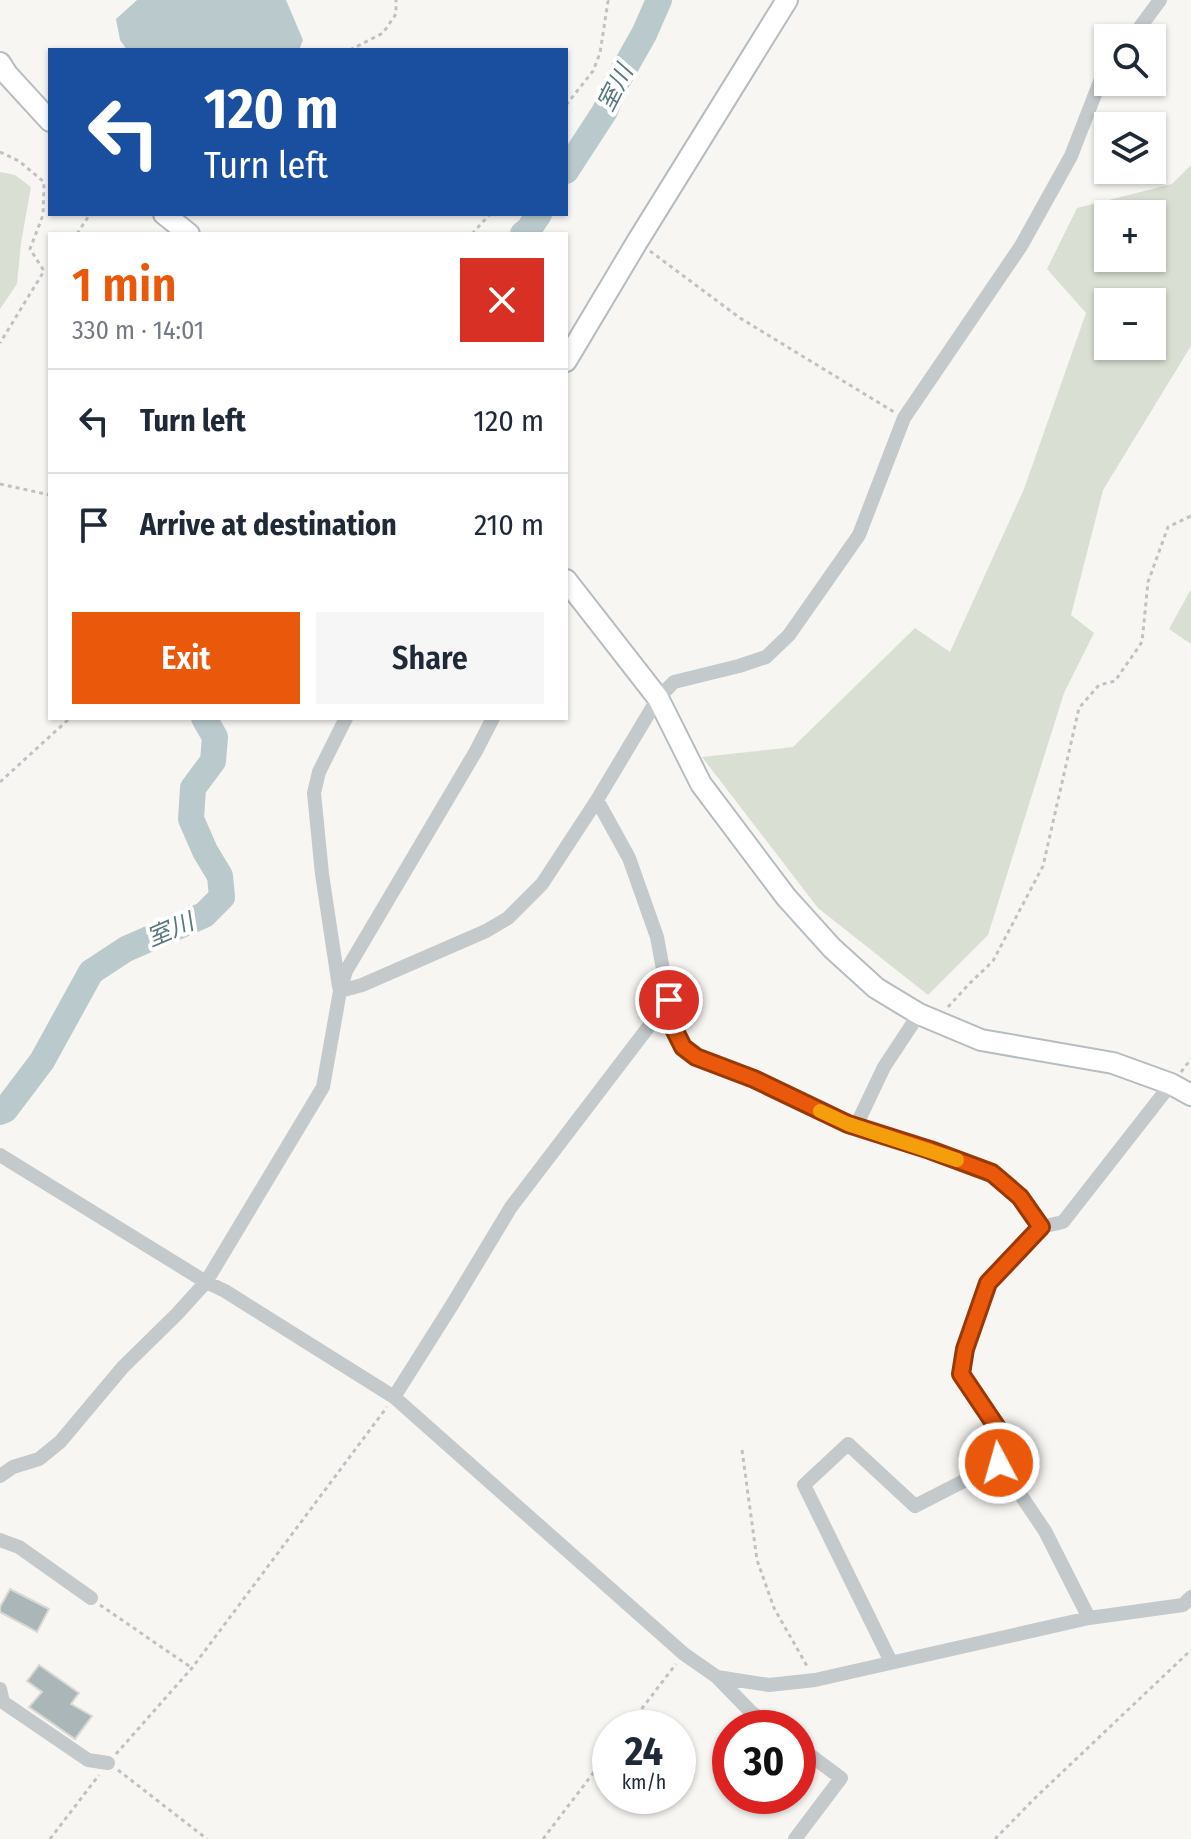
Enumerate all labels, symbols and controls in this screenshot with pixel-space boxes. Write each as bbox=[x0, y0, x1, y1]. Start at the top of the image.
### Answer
map controls bbox=[1094, 24, 1166, 360]
button: search bbox=[1094, 24, 1166, 96]
water label: 室川 bbox=[592, 58, 640, 116]
text: 120 m bbox=[204, 76, 339, 143]
icon: left bbox=[72, 80, 176, 184]
button: layers bbox=[1094, 112, 1166, 184]
text: Turn left bbox=[204, 144, 328, 188]
button: + bbox=[1094, 200, 1166, 272]
text: 1 min bbox=[72, 256, 177, 314]
button: close bbox=[460, 258, 544, 342]
button: − bbox=[1094, 288, 1166, 360]
text: 330 m · 14:01 bbox=[72, 315, 204, 346]
icon: left bbox=[72, 399, 116, 443]
text: Turn left bbox=[140, 403, 246, 439]
text: 120 m bbox=[473, 403, 544, 439]
icon: arrive bbox=[72, 503, 116, 547]
text: Arrive at destination bbox=[140, 507, 397, 543]
text: 210 m bbox=[474, 507, 544, 543]
button: Exit bbox=[72, 612, 300, 704]
button: Share bbox=[316, 612, 544, 704]
water label: 室川 bbox=[142, 907, 200, 952]
pin bbox=[635, 966, 703, 1034]
icon: arrive bbox=[647, 978, 691, 1022]
position arrow bbox=[957, 1421, 1041, 1505]
speed limit sign: 30 bbox=[712, 1710, 816, 1814]
text: 24 bbox=[625, 1728, 663, 1776]
text: km/h bbox=[622, 1770, 666, 1794]

